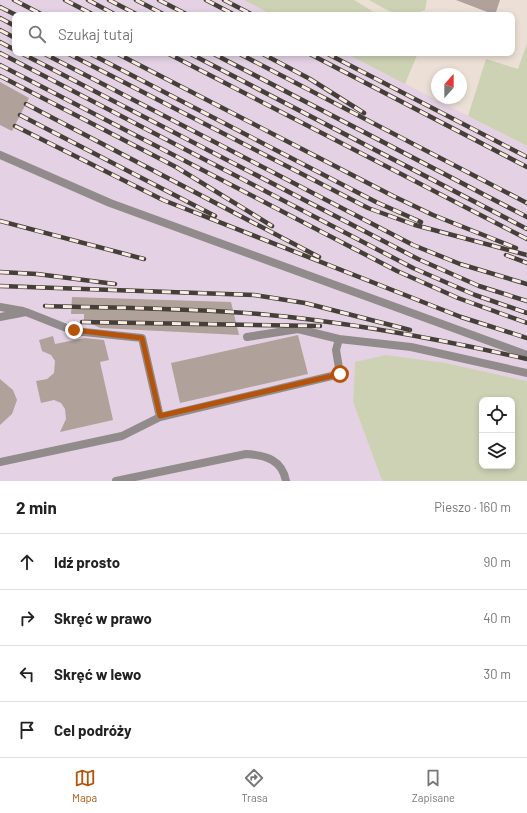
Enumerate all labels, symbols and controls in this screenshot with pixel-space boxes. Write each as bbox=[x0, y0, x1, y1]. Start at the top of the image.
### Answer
search box bbox=[12, 12, 515, 56]
icon: search bbox=[26, 23, 48, 45]
text: Szukaj tutaj bbox=[58, 25, 134, 43]
north arrow bbox=[431, 68, 467, 104]
route end bbox=[65, 321, 83, 339]
route start bbox=[331, 365, 349, 383]
map controls bbox=[479, 397, 515, 469]
button: locate bbox=[479, 397, 515, 433]
button: layers bbox=[479, 433, 515, 469]
text: 2 min bbox=[16, 497, 57, 517]
text: Pieszo · 160 m bbox=[434, 499, 511, 515]
icon: ahead bbox=[16, 551, 38, 573]
text: Idź prosto bbox=[54, 553, 120, 571]
text: 90 m bbox=[484, 554, 511, 570]
icon: right bbox=[16, 607, 38, 629]
text: Skręć w prawo bbox=[54, 609, 152, 627]
text: 40 m bbox=[483, 610, 511, 626]
icon: left bbox=[16, 663, 38, 685]
text: Skręć w lewo bbox=[54, 665, 141, 683]
text: 30 m bbox=[484, 666, 511, 682]
icon: arrive bbox=[16, 719, 38, 741]
text: Cel podróży bbox=[54, 721, 132, 739]
tab: Mapa bbox=[72, 767, 97, 804]
tab: Trasa bbox=[241, 767, 268, 804]
tab: Zapisane bbox=[412, 767, 455, 804]

